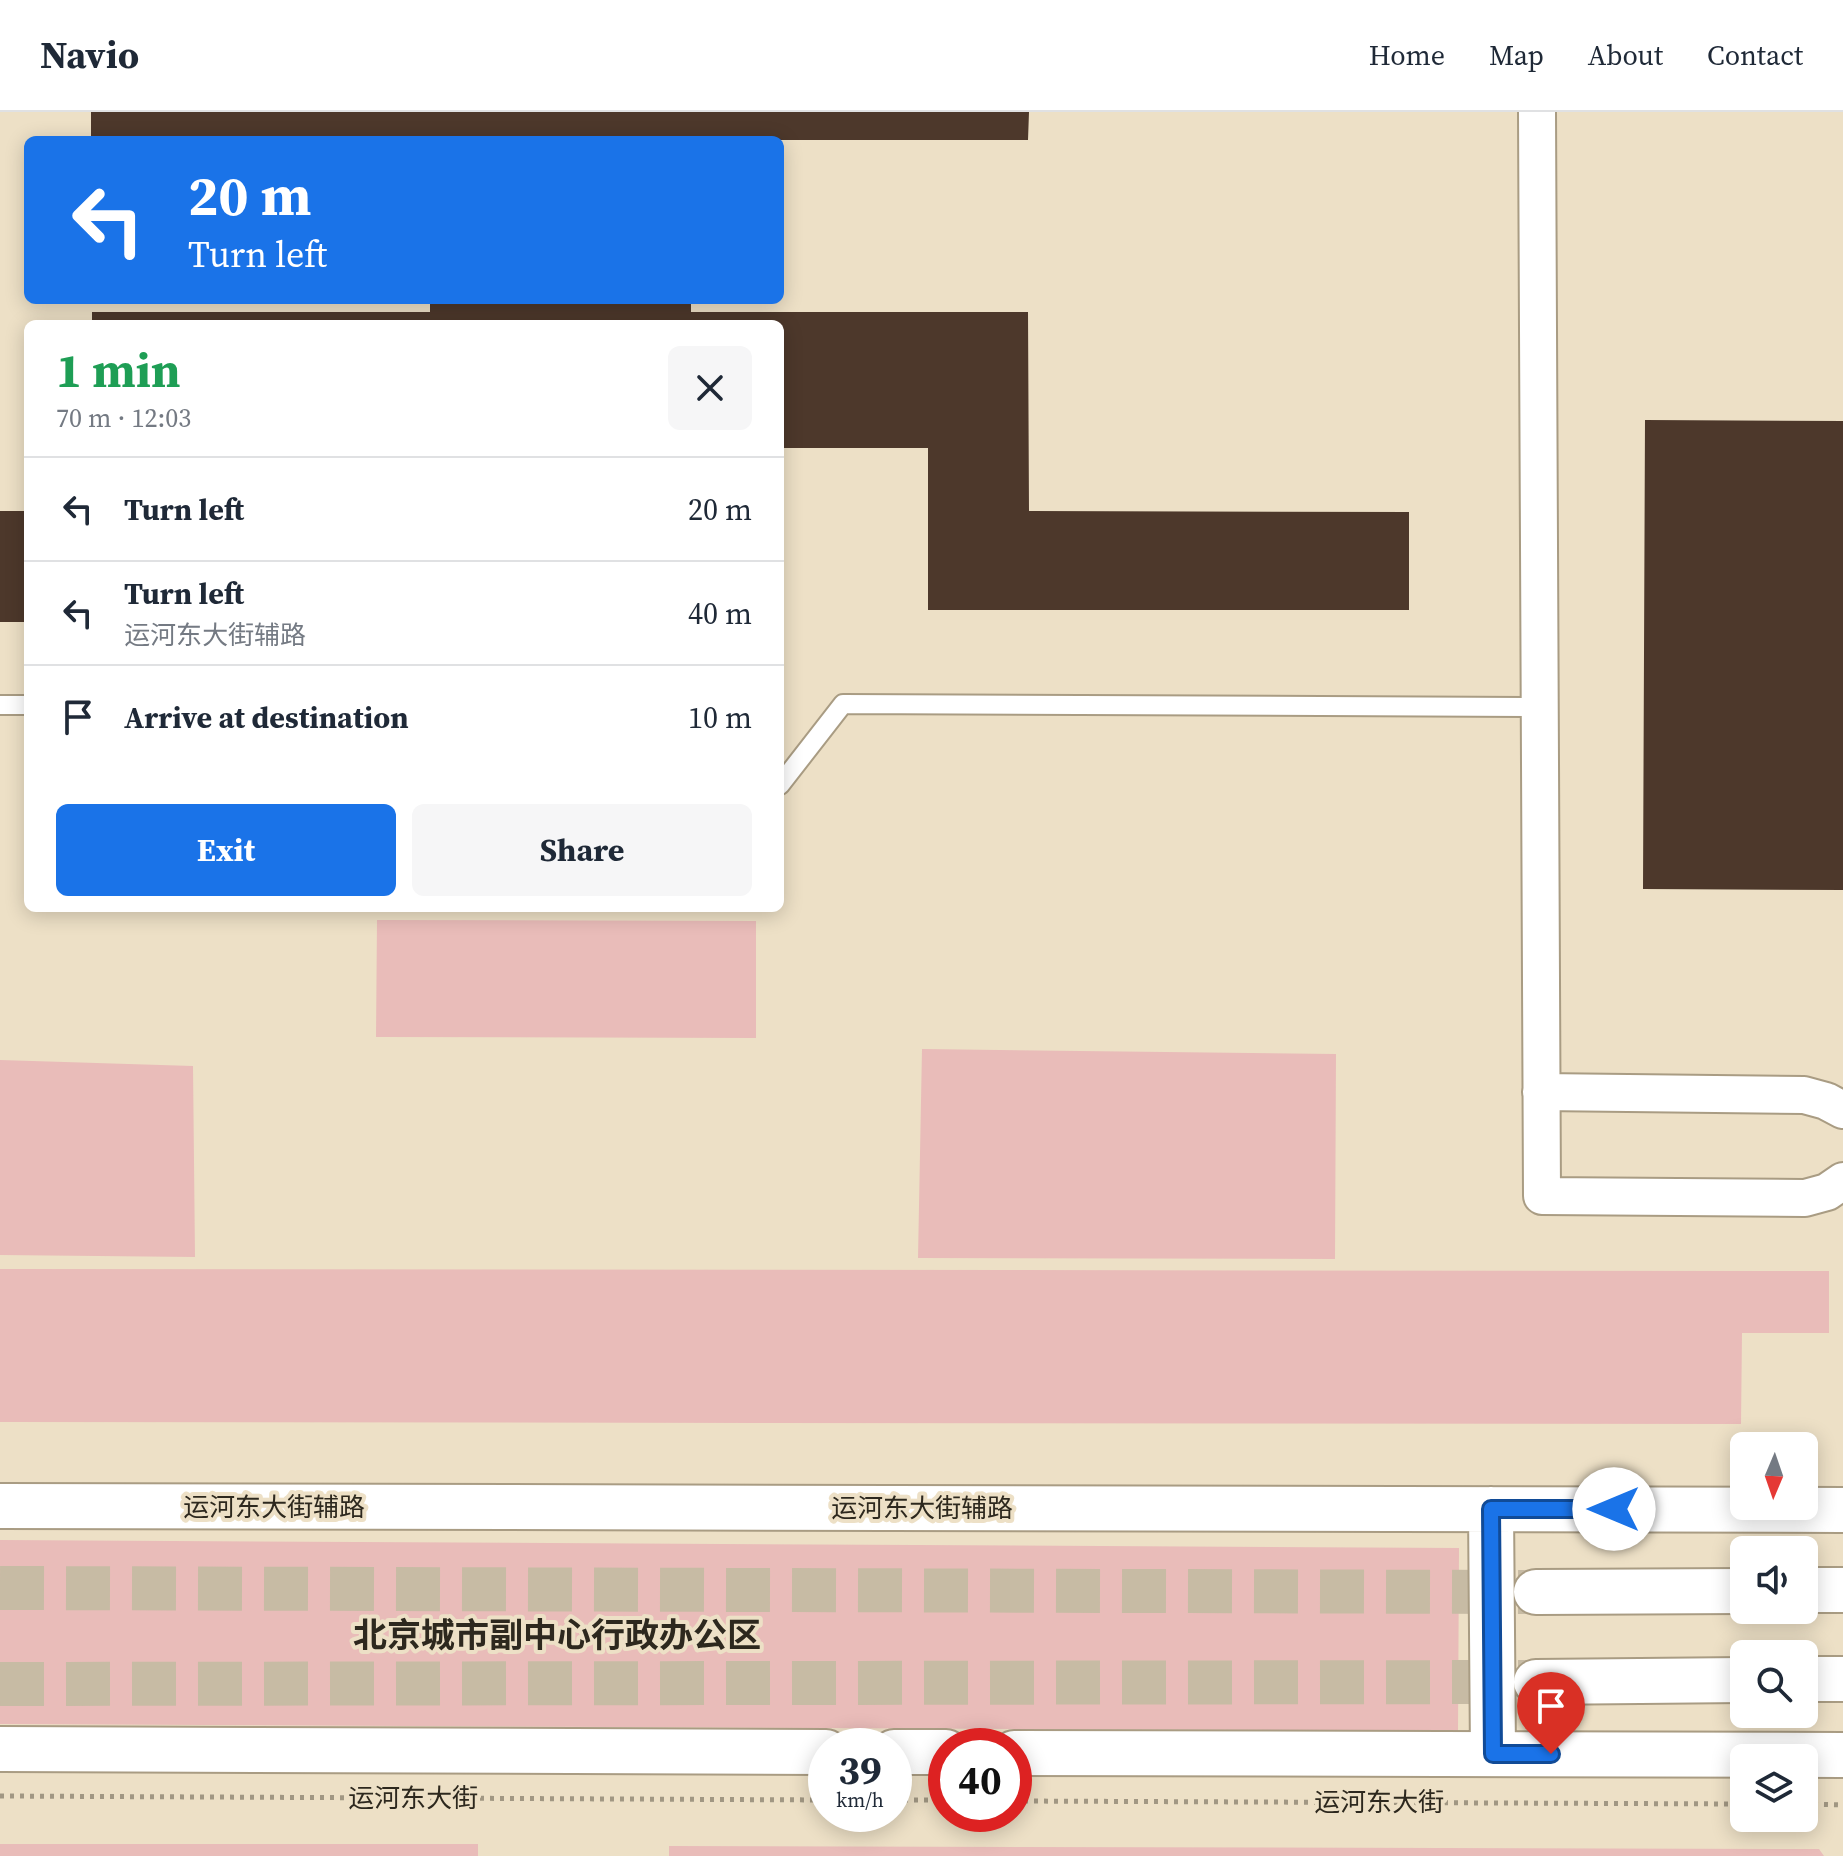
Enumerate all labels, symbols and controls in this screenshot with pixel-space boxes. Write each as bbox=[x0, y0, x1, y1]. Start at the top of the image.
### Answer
text: Navio bbox=[40, 29, 139, 81]
text: Home bbox=[1369, 36, 1445, 74]
text: Map bbox=[1489, 36, 1544, 74]
text: About bbox=[1588, 36, 1663, 74]
text: Contact bbox=[1707, 36, 1803, 74]
text: 20 m bbox=[188, 157, 311, 234]
icon: left bbox=[56, 168, 160, 272]
text: Turn left bbox=[188, 230, 327, 279]
text: 1 min bbox=[56, 337, 181, 403]
button: close bbox=[668, 346, 752, 430]
text: 70 m · 12:03 bbox=[56, 400, 191, 436]
icon: left bbox=[56, 487, 100, 531]
text: Turn left bbox=[124, 489, 244, 530]
text: 20 m bbox=[688, 489, 752, 530]
text: Turn left bbox=[124, 573, 244, 614]
icon: left bbox=[56, 591, 100, 635]
text: 40 m bbox=[688, 593, 752, 634]
text: 运河东大街辅路 bbox=[124, 617, 306, 653]
icon: arrive bbox=[56, 695, 100, 739]
text: Arrive at destination bbox=[124, 697, 409, 738]
text: 10 m bbox=[688, 697, 752, 738]
button: Exit bbox=[56, 804, 396, 896]
button: Share bbox=[412, 804, 752, 896]
north arrow bbox=[1730, 1432, 1818, 1520]
map controls bbox=[1730, 1432, 1818, 1832]
position arrow bbox=[1572, 1467, 1656, 1551]
street label: 运河东大街辅路 bbox=[183, 1489, 365, 1525]
street label: 运河东大街辅路 bbox=[831, 1490, 1013, 1526]
button: sound bbox=[1730, 1536, 1818, 1624]
district label: 北京城市副中心行政办公区 bbox=[353, 1612, 761, 1658]
button: search bbox=[1730, 1640, 1818, 1728]
pin bbox=[1517, 1672, 1585, 1754]
icon: arrive bbox=[1529, 1684, 1573, 1728]
speed limit sign: 40 bbox=[928, 1728, 1032, 1832]
text: 39 bbox=[838, 1743, 882, 1797]
button: layers bbox=[1730, 1744, 1818, 1832]
street label: 运河东大街 bbox=[348, 1780, 478, 1816]
street label: 运河东大街 bbox=[1314, 1784, 1444, 1820]
text: km/h bbox=[836, 1786, 884, 1814]

